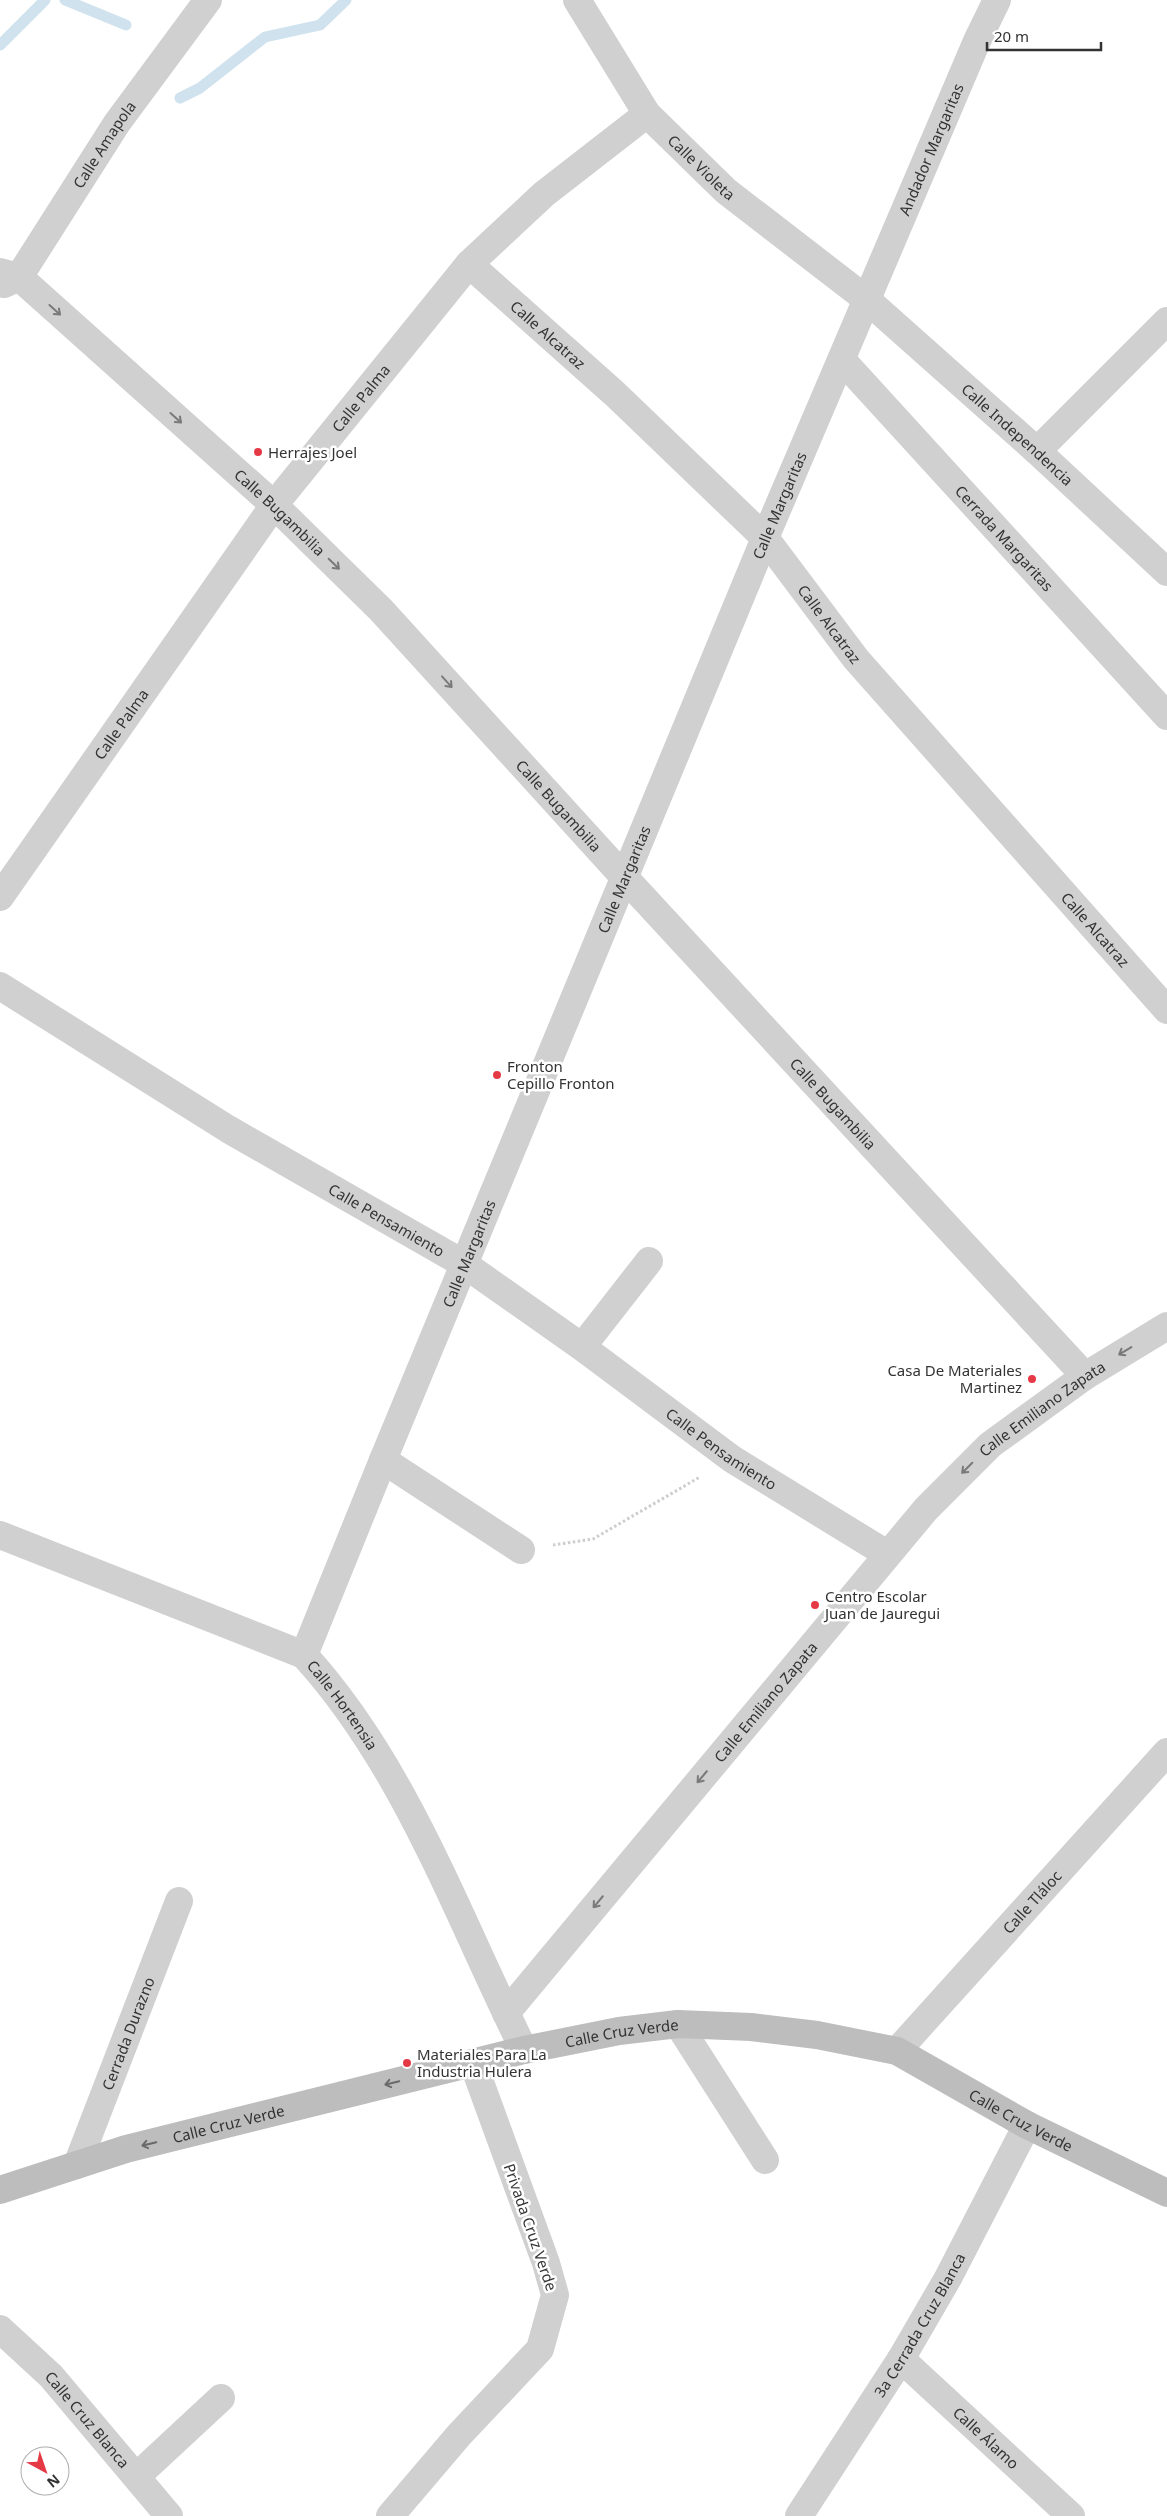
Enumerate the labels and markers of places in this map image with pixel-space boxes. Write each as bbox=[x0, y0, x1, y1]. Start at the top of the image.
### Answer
place label: Herrajes Joel bbox=[268, 442, 357, 462]
marker: Herrajes Joel bbox=[252, 446, 264, 458]
place label: Fronton Cepillo Fronton bbox=[507, 1056, 615, 1093]
marker: Fronton Cepillo Fronton bbox=[491, 1069, 503, 1081]
place label: Casa De Materiales Martinez bbox=[887, 1360, 1022, 1397]
marker: Casa De Materiales Martinez bbox=[1026, 1373, 1038, 1385]
place label: Centro Escolar Juan de Jauregui bbox=[823, 1586, 940, 1623]
marker: Centro Escolar Juan de Jauregui bbox=[809, 1599, 821, 1611]
place label: Materiales Para La Industria Hulera bbox=[417, 2044, 547, 2081]
marker: Materiales Para La Industria Hulera bbox=[401, 2057, 413, 2069]

